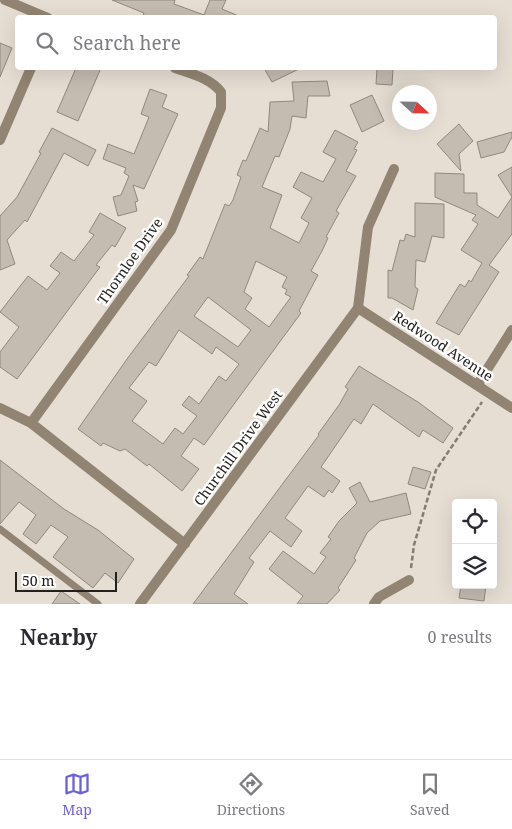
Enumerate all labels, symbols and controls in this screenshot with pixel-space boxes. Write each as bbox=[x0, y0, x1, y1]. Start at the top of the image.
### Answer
search box bbox=[15, 15, 497, 70]
icon: search bbox=[33, 29, 61, 57]
text: Search here bbox=[73, 30, 181, 56]
north arrow bbox=[392, 85, 437, 130]
street label: Thornloe Drive bbox=[93, 214, 167, 308]
street label: Redwood Avenue bbox=[390, 306, 497, 385]
street label: Churchill Drive West bbox=[189, 386, 286, 509]
map controls bbox=[452, 499, 497, 589]
button: locate bbox=[452, 499, 497, 544]
button: layers bbox=[452, 544, 497, 589]
scale bar bbox=[15, 569, 118, 592]
text: 50 m bbox=[22, 571, 55, 590]
text: Nearby bbox=[20, 623, 98, 651]
text: 0 results bbox=[428, 626, 492, 648]
tab: Map bbox=[62, 770, 92, 819]
tab: Directions bbox=[217, 770, 285, 819]
tab: Saved bbox=[410, 770, 450, 819]

